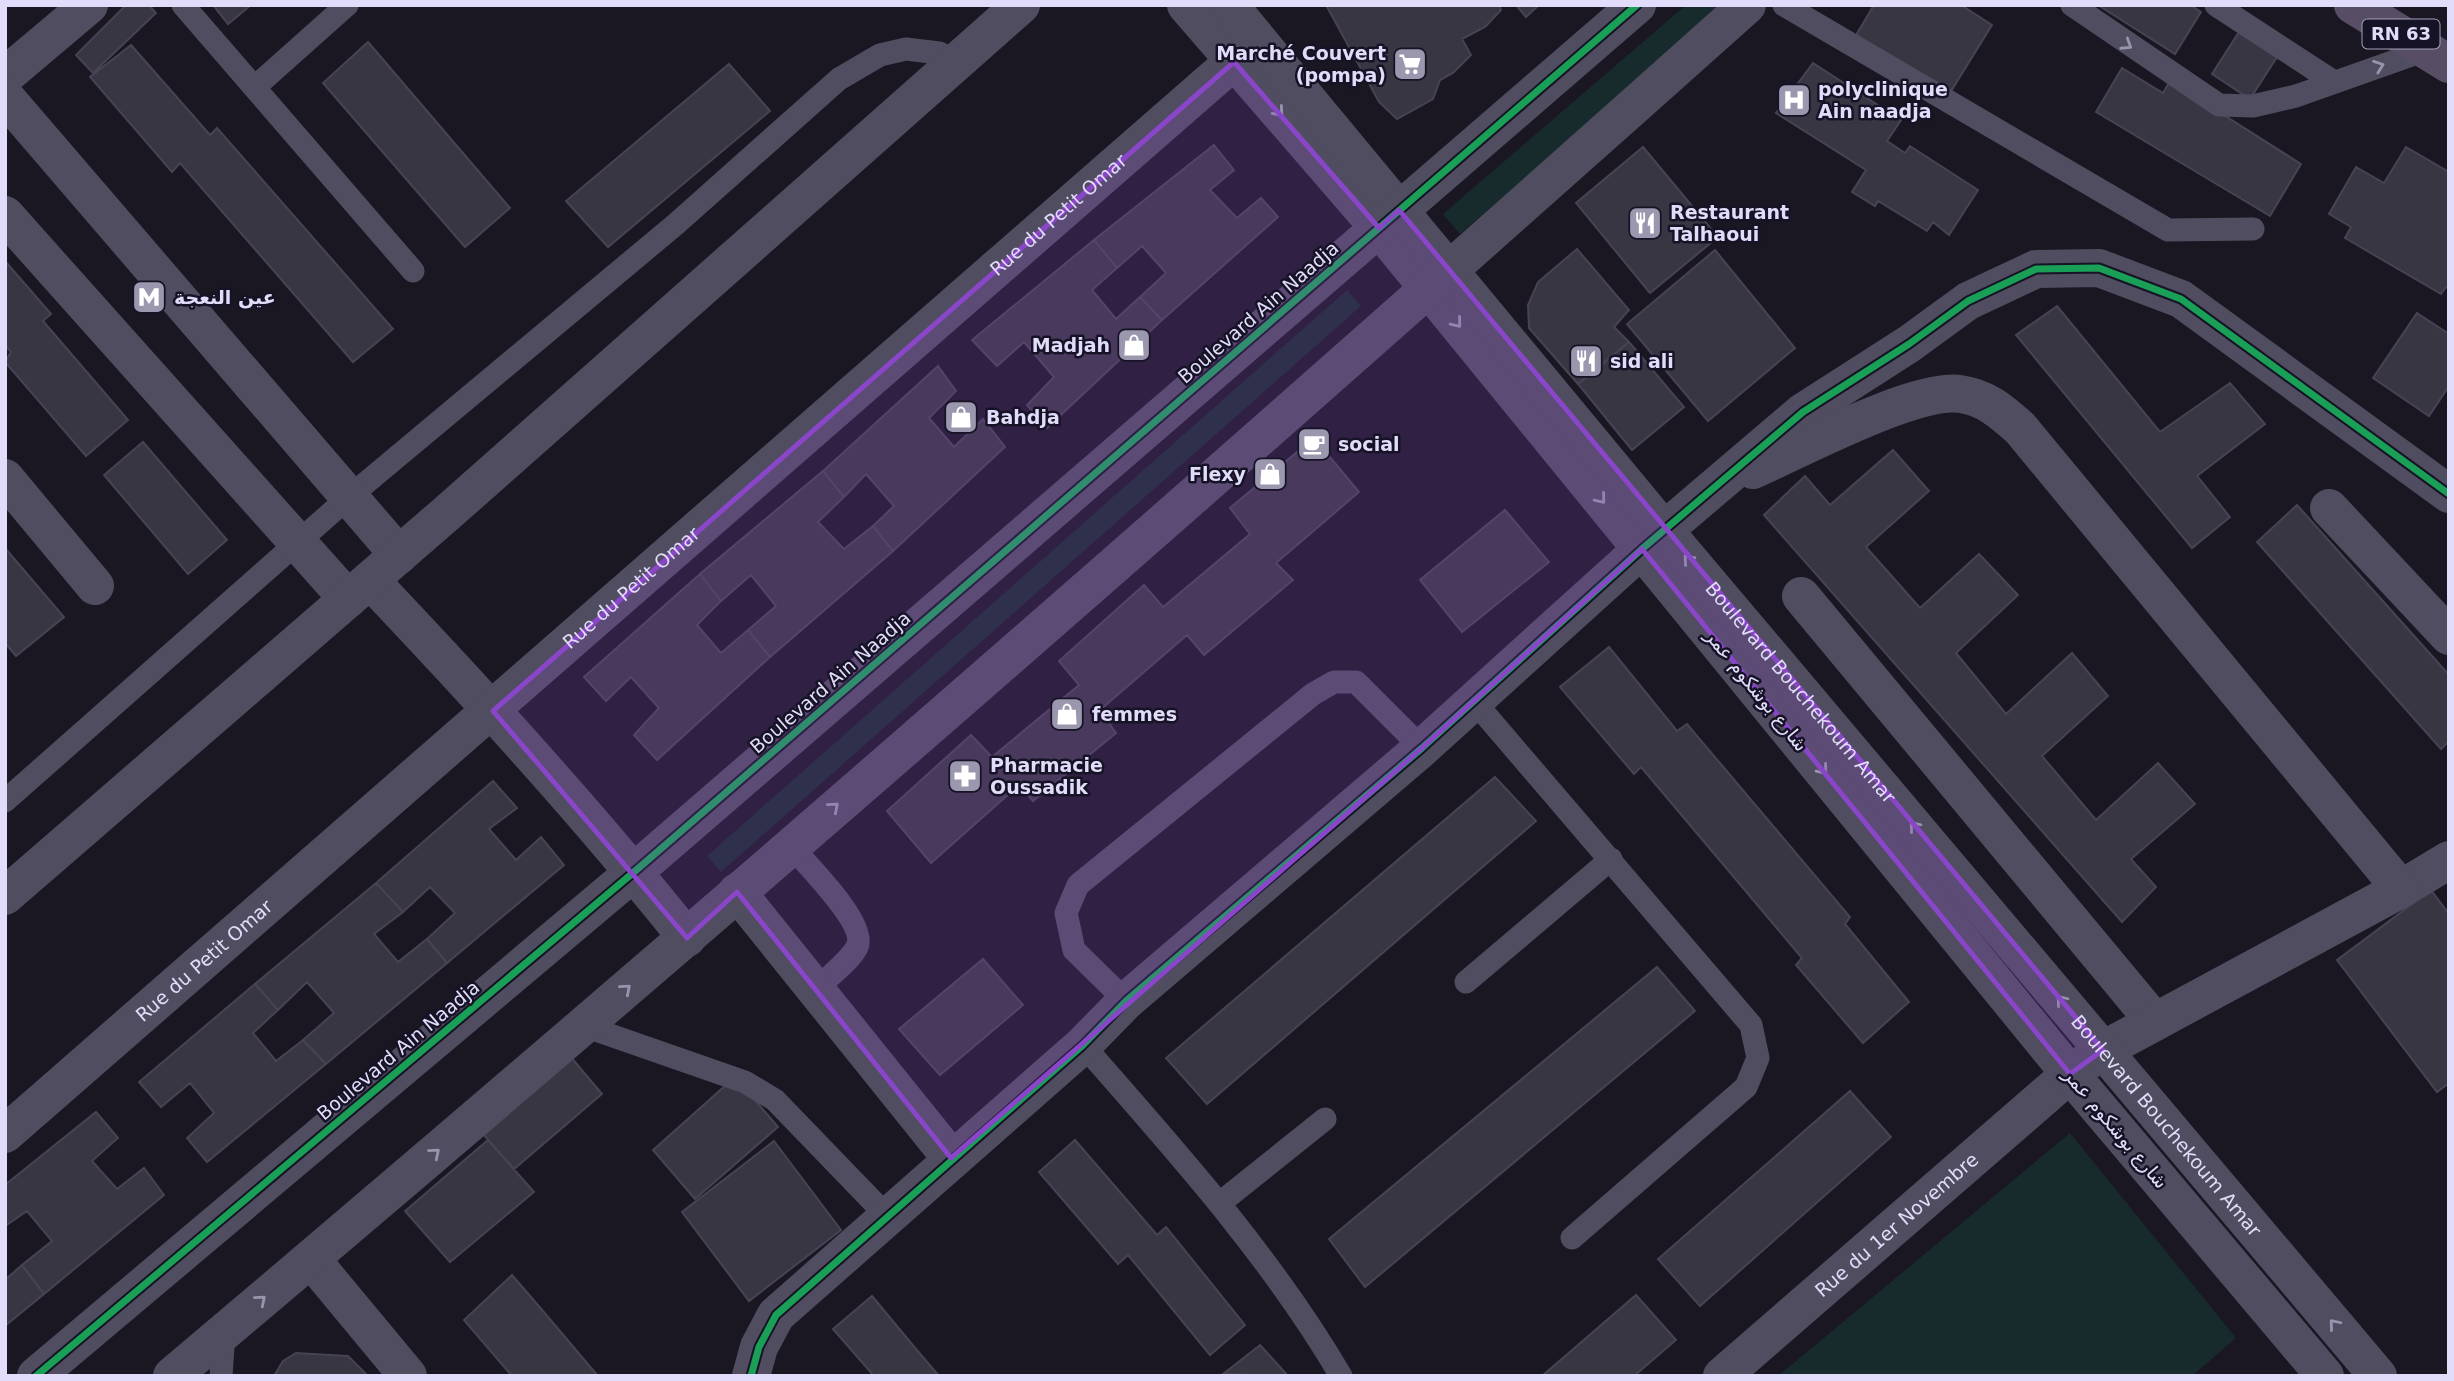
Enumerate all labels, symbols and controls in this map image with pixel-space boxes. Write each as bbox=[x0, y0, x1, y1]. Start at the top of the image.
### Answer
road number: RN 63 bbox=[2362, 19, 2440, 48]
one-way arrow bbox=[2119, 36, 2132, 49]
place label: Marché Couvert (pompa) bbox=[1216, 42, 1386, 86]
supermarket icon: Marché Couvert (pompa) bbox=[1391, 45, 1429, 83]
one-way arrow bbox=[2373, 60, 2385, 74]
place label: polyclinique Ain naadja bbox=[1818, 78, 1948, 122]
hospital icon: polyclinique Ain naadja bbox=[1775, 81, 1813, 119]
one-way arrow bbox=[1271, 104, 1283, 117]
street label: Rue du Petit Omar bbox=[985, 149, 1131, 280]
place label: Restaurant Talhaoui bbox=[1670, 201, 1789, 245]
restaurant icon: Restaurant Talhaoui bbox=[1626, 204, 1664, 242]
street label: Boulevard Ain Naadja bbox=[1173, 236, 1343, 388]
metro station icon: عين النعجة bbox=[130, 278, 168, 316]
place label: عين النعجة bbox=[174, 286, 276, 309]
one-way arrow bbox=[1449, 316, 1462, 328]
shop icon: Madjah bbox=[1115, 326, 1153, 364]
place label: Madjah bbox=[1032, 334, 1110, 356]
restaurant icon: sid ali bbox=[1567, 342, 1605, 380]
place label: sid ali bbox=[1610, 350, 1674, 372]
shop icon: Bahdja bbox=[942, 398, 980, 436]
place label: Bahdja bbox=[986, 406, 1060, 428]
cafe icon: social bbox=[1295, 425, 1333, 463]
place label: social bbox=[1338, 433, 1399, 455]
shop icon: Flexy bbox=[1251, 455, 1289, 493]
place label: Flexy bbox=[1189, 463, 1247, 485]
one-way arrow bbox=[1593, 492, 1606, 504]
street label: Rue du Petit Omar bbox=[558, 522, 704, 653]
one-way arrow bbox=[1684, 555, 1696, 568]
street label: Boulevard Bouchekoum Amar bbox=[1701, 577, 1901, 807]
street label: Boulevard Ain Naadja bbox=[745, 606, 915, 758]
street label: شارع بوشكوم عمر bbox=[1700, 624, 1813, 756]
shop icon: femmes bbox=[1048, 695, 1086, 733]
place label: femmes bbox=[1092, 703, 1177, 725]
place label: Pharmacie Oussadik bbox=[990, 754, 1103, 798]
pharmacy icon: Pharmacie Oussadik bbox=[946, 757, 984, 795]
one-way arrow bbox=[1815, 762, 1827, 775]
one-way arrow bbox=[826, 803, 839, 815]
one-way arrow bbox=[1910, 822, 1922, 835]
street label: Rue du Petit Omar bbox=[131, 895, 277, 1026]
street label: Boulevard Ain Naadja bbox=[312, 976, 484, 1124]
one-way arrow bbox=[618, 985, 631, 997]
one-way arrow bbox=[2057, 996, 2069, 1009]
street label: Boulevard Bouchekoum Amar bbox=[2067, 1010, 2266, 1241]
street label: شارع بوشكوم عمر bbox=[2058, 1063, 2173, 1193]
street label: Rue du 1er Novembre bbox=[1811, 1148, 1982, 1301]
one-way arrow bbox=[426, 1149, 439, 1161]
one-way arrow bbox=[253, 1296, 266, 1308]
one-way arrow bbox=[2330, 1319, 2343, 1331]

